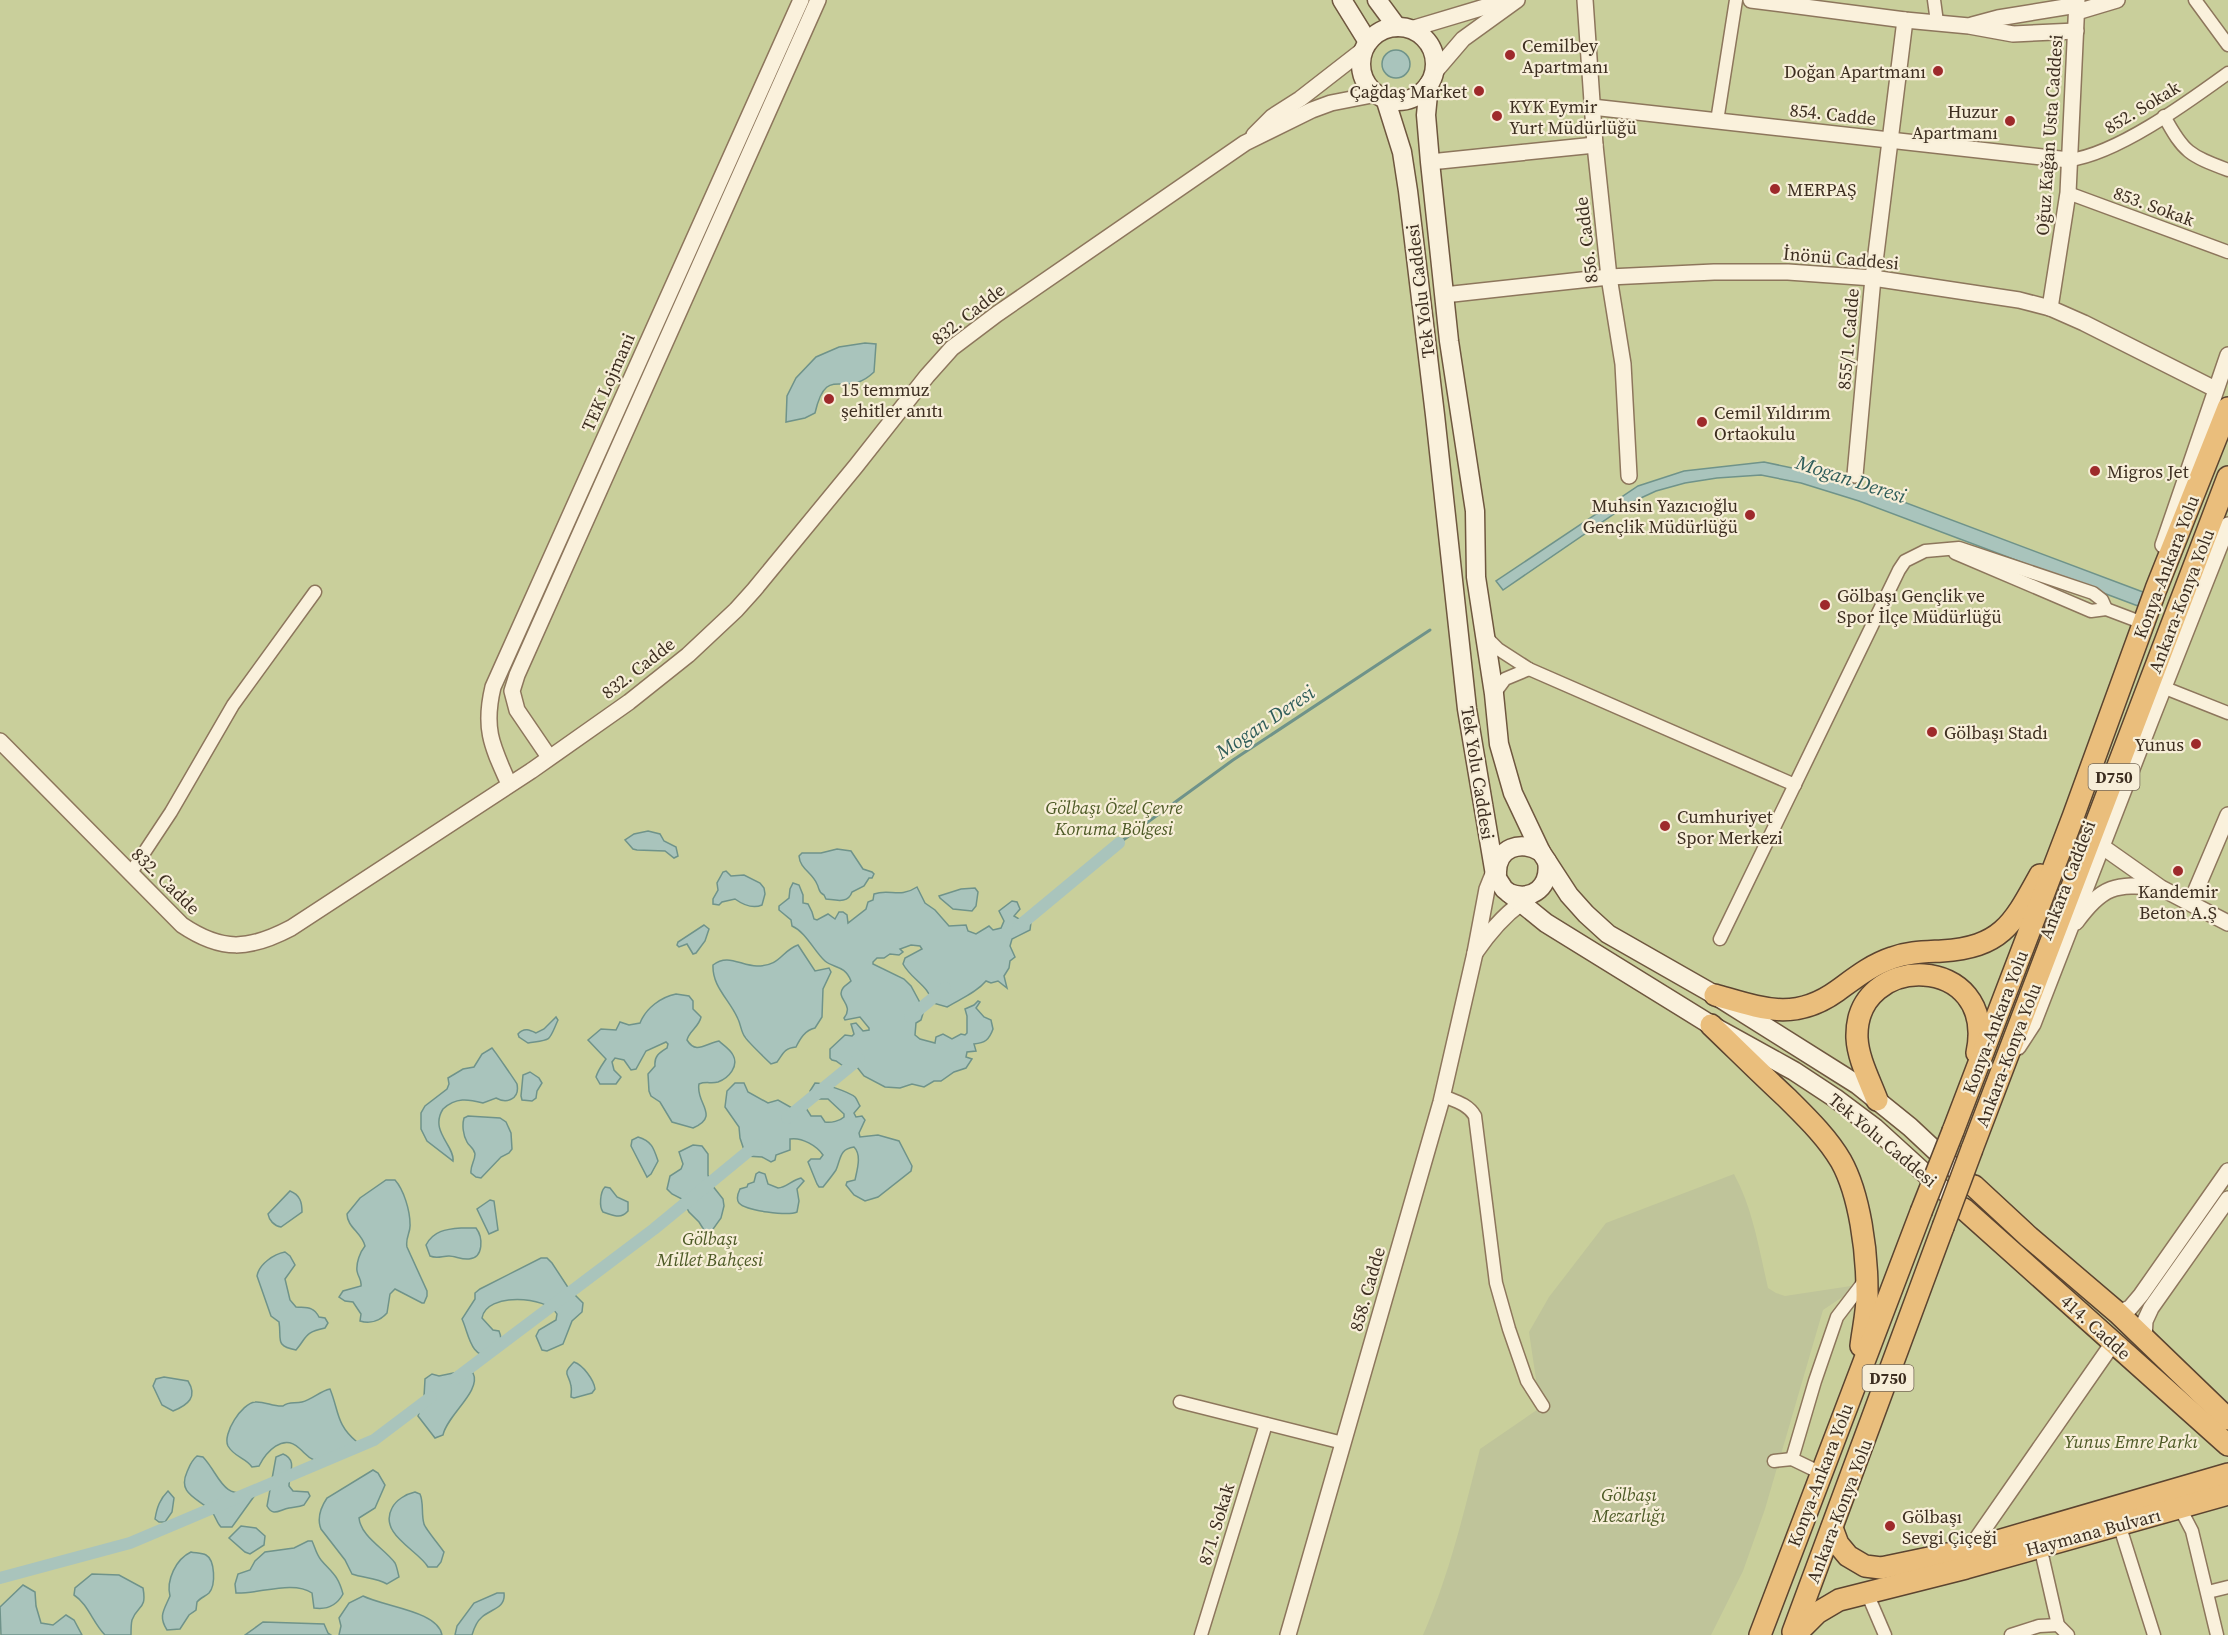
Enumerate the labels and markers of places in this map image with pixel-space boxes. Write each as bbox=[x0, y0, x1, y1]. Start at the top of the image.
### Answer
place label: Cemilbey Apartmanı bbox=[1522, 33, 1608, 79]
marker: Cemilbey Apartmanı bbox=[1503, 48, 1517, 62]
place label: Doğan Apartmanı bbox=[1784, 59, 1926, 84]
marker: Doğan Apartmanı bbox=[1931, 64, 1945, 78]
place label: Çağdaş Market bbox=[1349, 79, 1467, 104]
marker: Çağdaş Market bbox=[1472, 84, 1486, 98]
place label: KYK Eymir Yurt Müdürlüğü bbox=[1509, 94, 1637, 140]
place label: Huzur Apartmanı bbox=[1912, 99, 1998, 145]
marker: KYK Eymir Yurt Müdürlüğü bbox=[1490, 109, 1504, 123]
marker: Huzur Apartmanı bbox=[2003, 114, 2017, 128]
place label: MERPAŞ bbox=[1787, 177, 1856, 202]
marker: MERPAŞ bbox=[1768, 182, 1782, 196]
place label: 15 temmuz şehitler anıtı bbox=[841, 377, 943, 423]
marker: 15 temmuz şehitler anıtı bbox=[822, 392, 836, 406]
place label: Cemil Yıldırım Ortaokulu bbox=[1714, 400, 1831, 446]
marker: Cemil Yıldırım Ortaokulu bbox=[1695, 415, 1709, 429]
place label: Migros Jet bbox=[2107, 459, 2189, 484]
marker: Migros Jet bbox=[2088, 464, 2102, 478]
place label: Muhsin Yazıcıoğlu Gençlik Müdürlüğü bbox=[1583, 493, 1738, 539]
marker: Muhsin Yazıcıoğlu Gençlik Müdürlüğü bbox=[1743, 508, 1757, 522]
place label: Gölbaşı Gençlik ve Spor İlçe Müdürlüğü bbox=[1837, 583, 2002, 629]
marker: Gölbaşı Gençlik ve Spor İlçe Müdürlüğü bbox=[1818, 598, 1832, 612]
place label: Gölbaşı Stadı bbox=[1944, 720, 2048, 745]
marker: Gölbaşı Stadı bbox=[1925, 725, 1939, 739]
place label: Yunus bbox=[2134, 732, 2184, 757]
marker: Yunus bbox=[2189, 737, 2203, 751]
place label: Cumhuriyet Spor Merkezi bbox=[1677, 804, 1783, 850]
marker: Cumhuriyet Spor Merkezi bbox=[1658, 819, 1672, 833]
marker: Kandemir Beton A.Ş bbox=[2171, 864, 2185, 878]
place label: Kandemir Beton A.Ş bbox=[2138, 879, 2219, 925]
place label: Gölbaşı Sevgi Çiçeği bbox=[1902, 1504, 1997, 1550]
marker: Gölbaşı Sevgi Çiçeği bbox=[1883, 1519, 1897, 1533]

